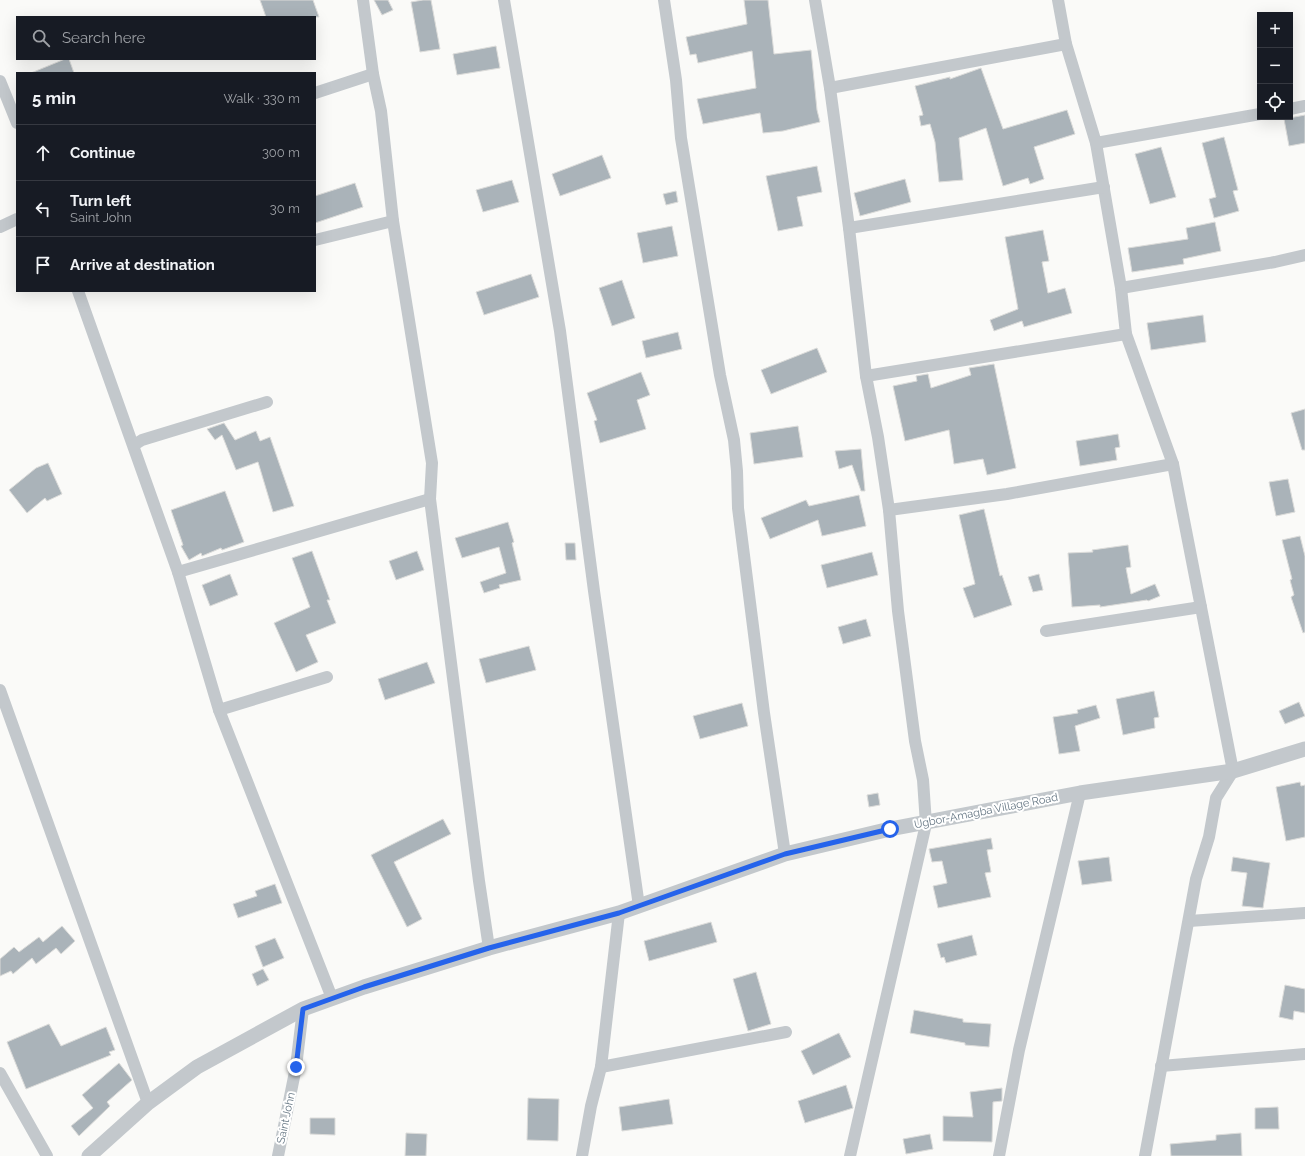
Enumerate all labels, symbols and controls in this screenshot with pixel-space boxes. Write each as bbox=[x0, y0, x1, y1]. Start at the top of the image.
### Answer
map controls bbox=[1257, 12, 1293, 120]
button: + bbox=[1257, 12, 1293, 48]
search box bbox=[16, 16, 316, 60]
icon: search bbox=[30, 27, 52, 49]
text: Search here bbox=[62, 29, 145, 47]
button: − bbox=[1257, 48, 1293, 84]
button: locate bbox=[1257, 84, 1293, 120]
text: 5 min bbox=[32, 88, 76, 108]
text: Walk · 330 m bbox=[223, 91, 300, 106]
icon: ahead bbox=[32, 142, 54, 164]
text: Continue bbox=[70, 144, 135, 162]
text: 300 m bbox=[262, 145, 300, 160]
text: Turn left bbox=[70, 192, 131, 210]
icon: left bbox=[32, 198, 54, 220]
text: 30 m bbox=[270, 201, 300, 216]
text: Saint John bbox=[70, 210, 132, 225]
icon: arrive bbox=[32, 254, 54, 276]
text: Arrive at destination bbox=[70, 256, 215, 274]
street label: Ugbor-Amagba Village Road bbox=[913, 791, 1059, 831]
route start bbox=[881, 820, 899, 838]
route end bbox=[287, 1058, 305, 1076]
street label: Saint John bbox=[274, 1091, 298, 1145]

